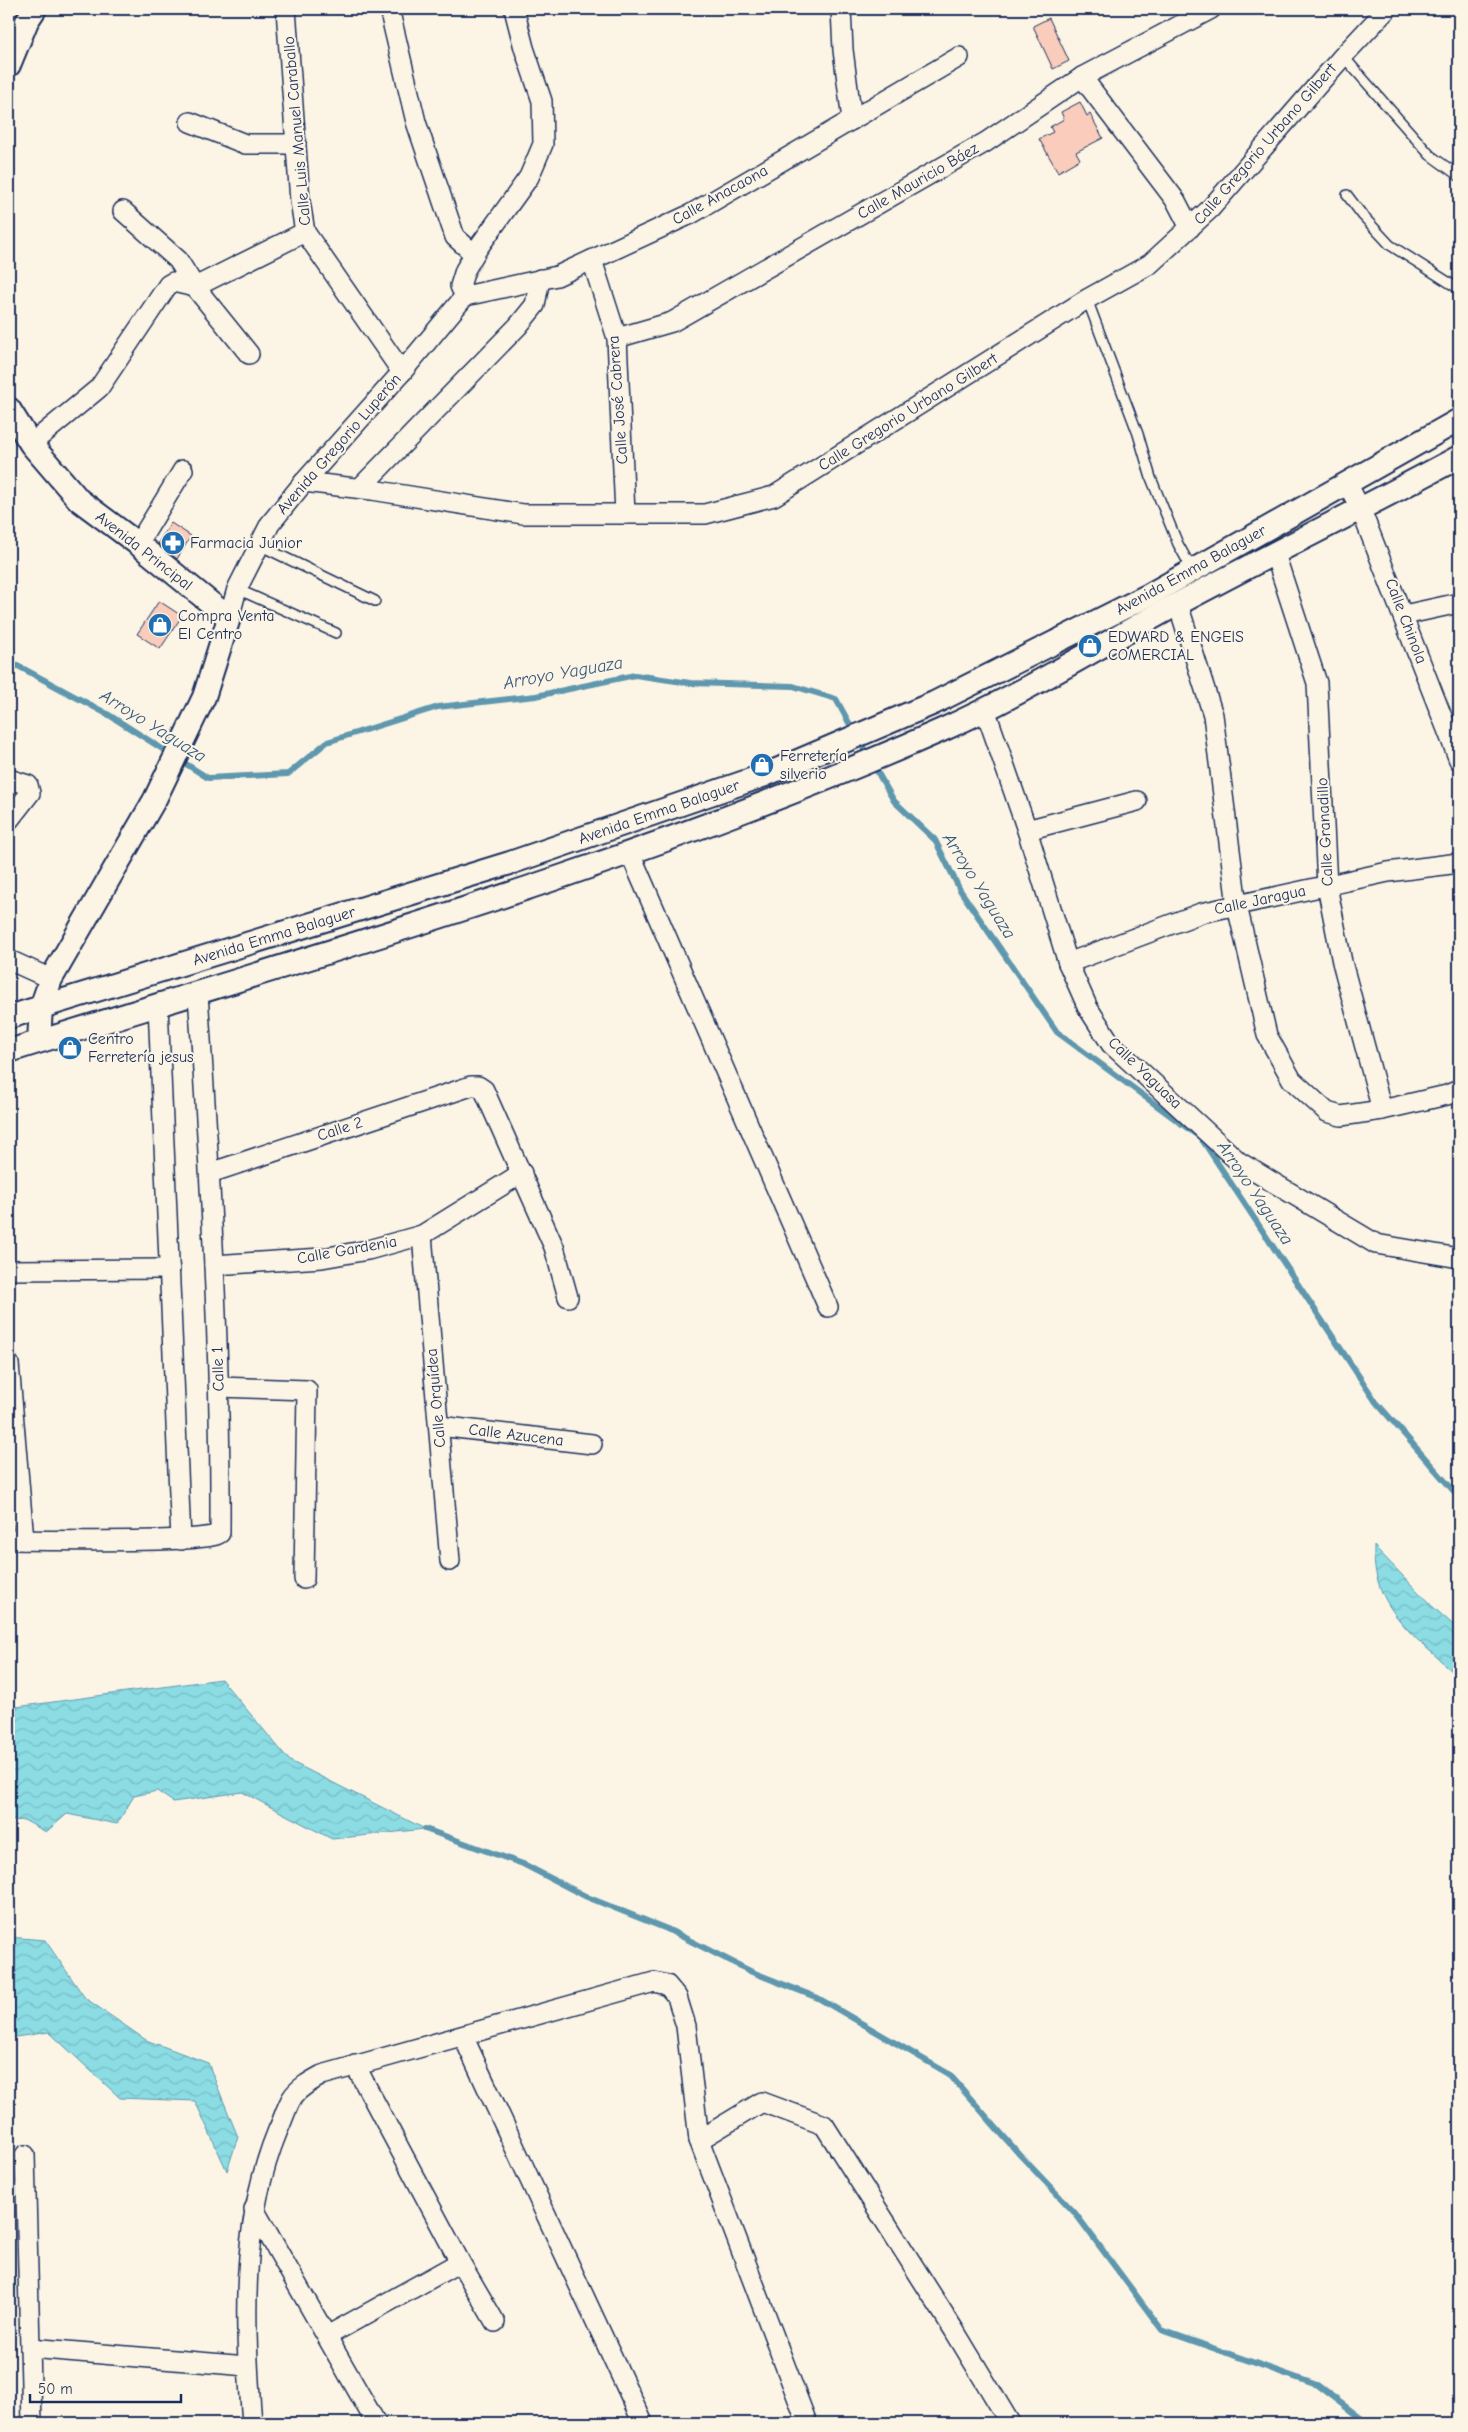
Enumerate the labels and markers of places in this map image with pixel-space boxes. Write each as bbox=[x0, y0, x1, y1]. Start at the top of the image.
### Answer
pharmacy icon: Farmacia Junior bbox=[160, 530, 186, 556]
place label: Farmacia Junior bbox=[190, 534, 303, 552]
place label: Compra Venta El Centro bbox=[178, 607, 275, 643]
shop icon: Compra Venta El Centro bbox=[147, 612, 173, 638]
place label: EDWARD & ENGElS COMERCIAL bbox=[1108, 628, 1244, 664]
shop icon: EDWARD & ENGElS COMERCIAL bbox=[1077, 633, 1103, 659]
place label: Ferretería silverio bbox=[780, 747, 847, 783]
shop icon: Ferretería silverio bbox=[749, 752, 775, 778]
place label: Centro Ferretería jesus bbox=[88, 1030, 194, 1066]
shop icon: Centro Ferretería jesus bbox=[57, 1035, 83, 1061]

